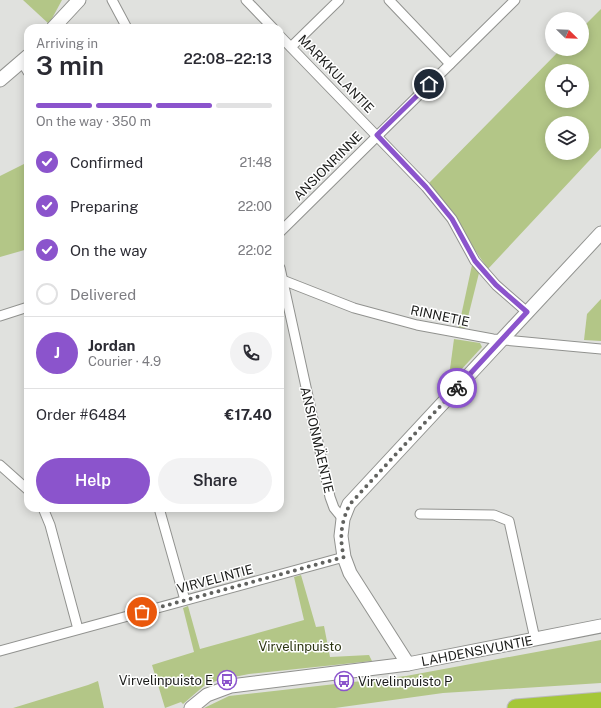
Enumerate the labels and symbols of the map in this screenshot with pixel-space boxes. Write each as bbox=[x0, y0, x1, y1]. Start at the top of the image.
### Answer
north arrow bbox=[545, 12, 589, 56]
street label: MARKKULANTIE bbox=[295, 32, 377, 116]
pin bbox=[412, 67, 446, 101]
street label: ANSIONRINNE bbox=[291, 129, 365, 203]
street label: RINNETIE bbox=[409, 302, 471, 330]
courier bbox=[437, 368, 477, 408]
street label: ANSIONMÄENTIE bbox=[297, 385, 337, 495]
street label: VIRVELINTIE bbox=[175, 562, 255, 596]
pin bbox=[125, 595, 159, 629]
street label: LAHDENSIVUNTIE bbox=[420, 633, 534, 669]
park label: Virvelinpuisto bbox=[258, 639, 342, 654]
bus stop icon: Virvelinpuisto E bbox=[216, 669, 238, 691]
bus stop icon: Virvelinpuisto P bbox=[333, 670, 355, 692]
place label: Virvelinpuisto E bbox=[119, 673, 213, 688]
place label: Virvelinpuisto P bbox=[358, 674, 452, 689]

